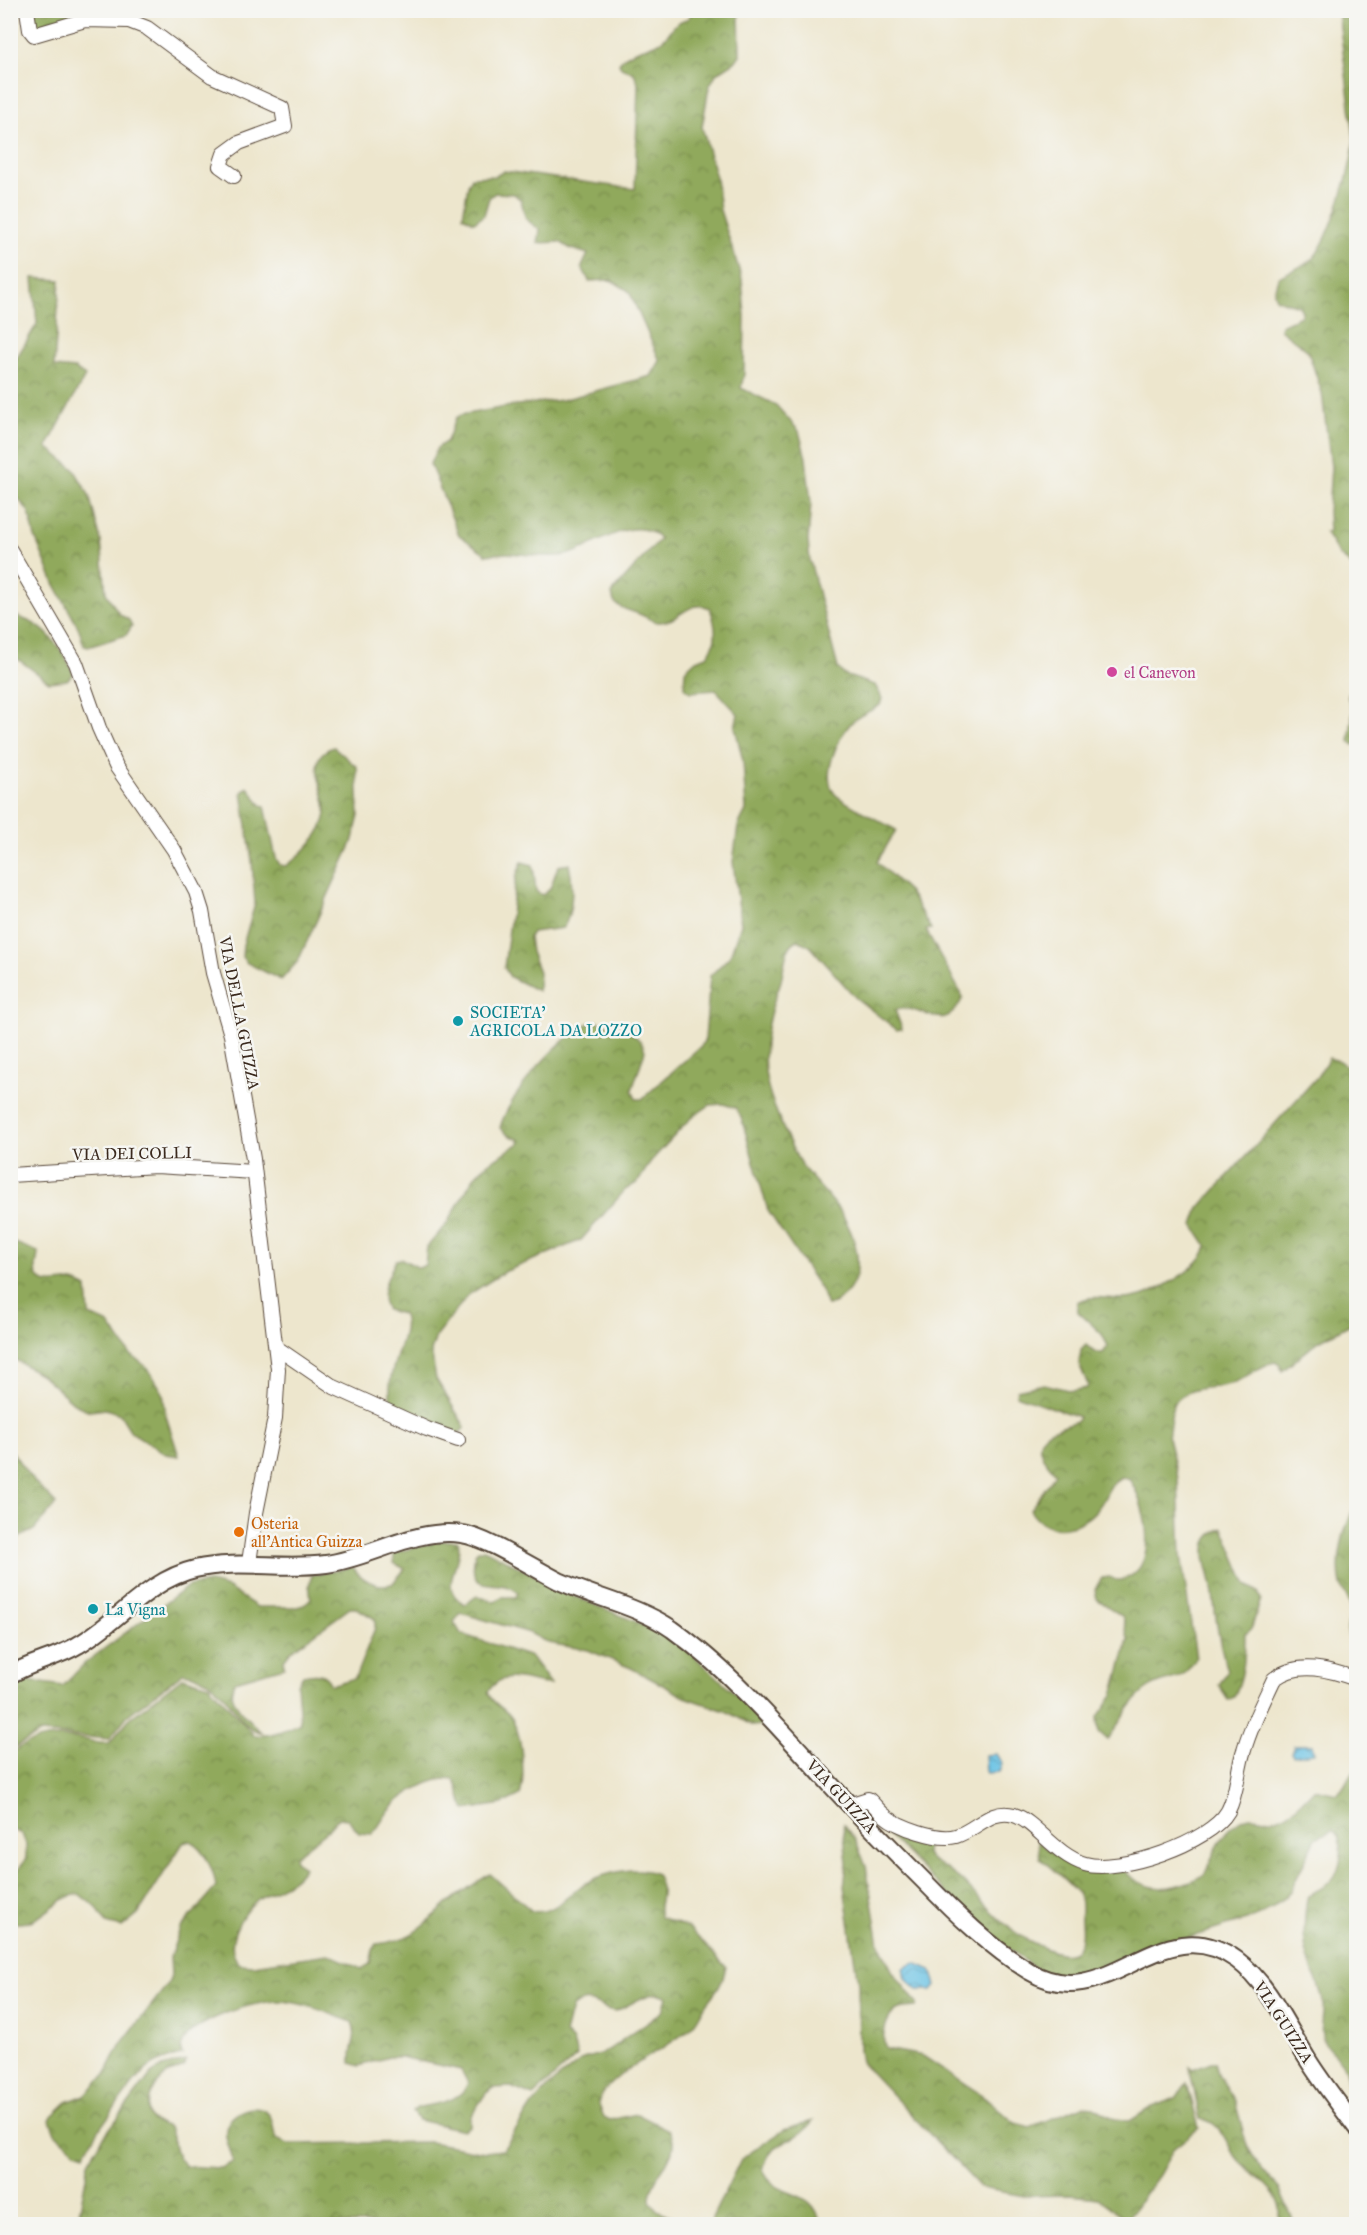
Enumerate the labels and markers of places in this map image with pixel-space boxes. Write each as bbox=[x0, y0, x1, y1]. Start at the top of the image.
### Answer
place label: el Canevon bbox=[1124, 663, 1196, 682]
marker: el Canevon bbox=[1105, 665, 1119, 679]
place label: SOCIETA' AGRICOLA DA LOZZO bbox=[469, 1003, 642, 1040]
marker: SOCIETA' AGRICOLA DA LOZZO bbox=[451, 1014, 465, 1028]
place label: Osteria all'Antica Guizza bbox=[251, 1514, 362, 1551]
marker: Osteria all'Antica Guizza bbox=[232, 1525, 246, 1539]
place label: La Vigna bbox=[105, 1600, 166, 1620]
marker: La Vigna bbox=[86, 1602, 100, 1616]

